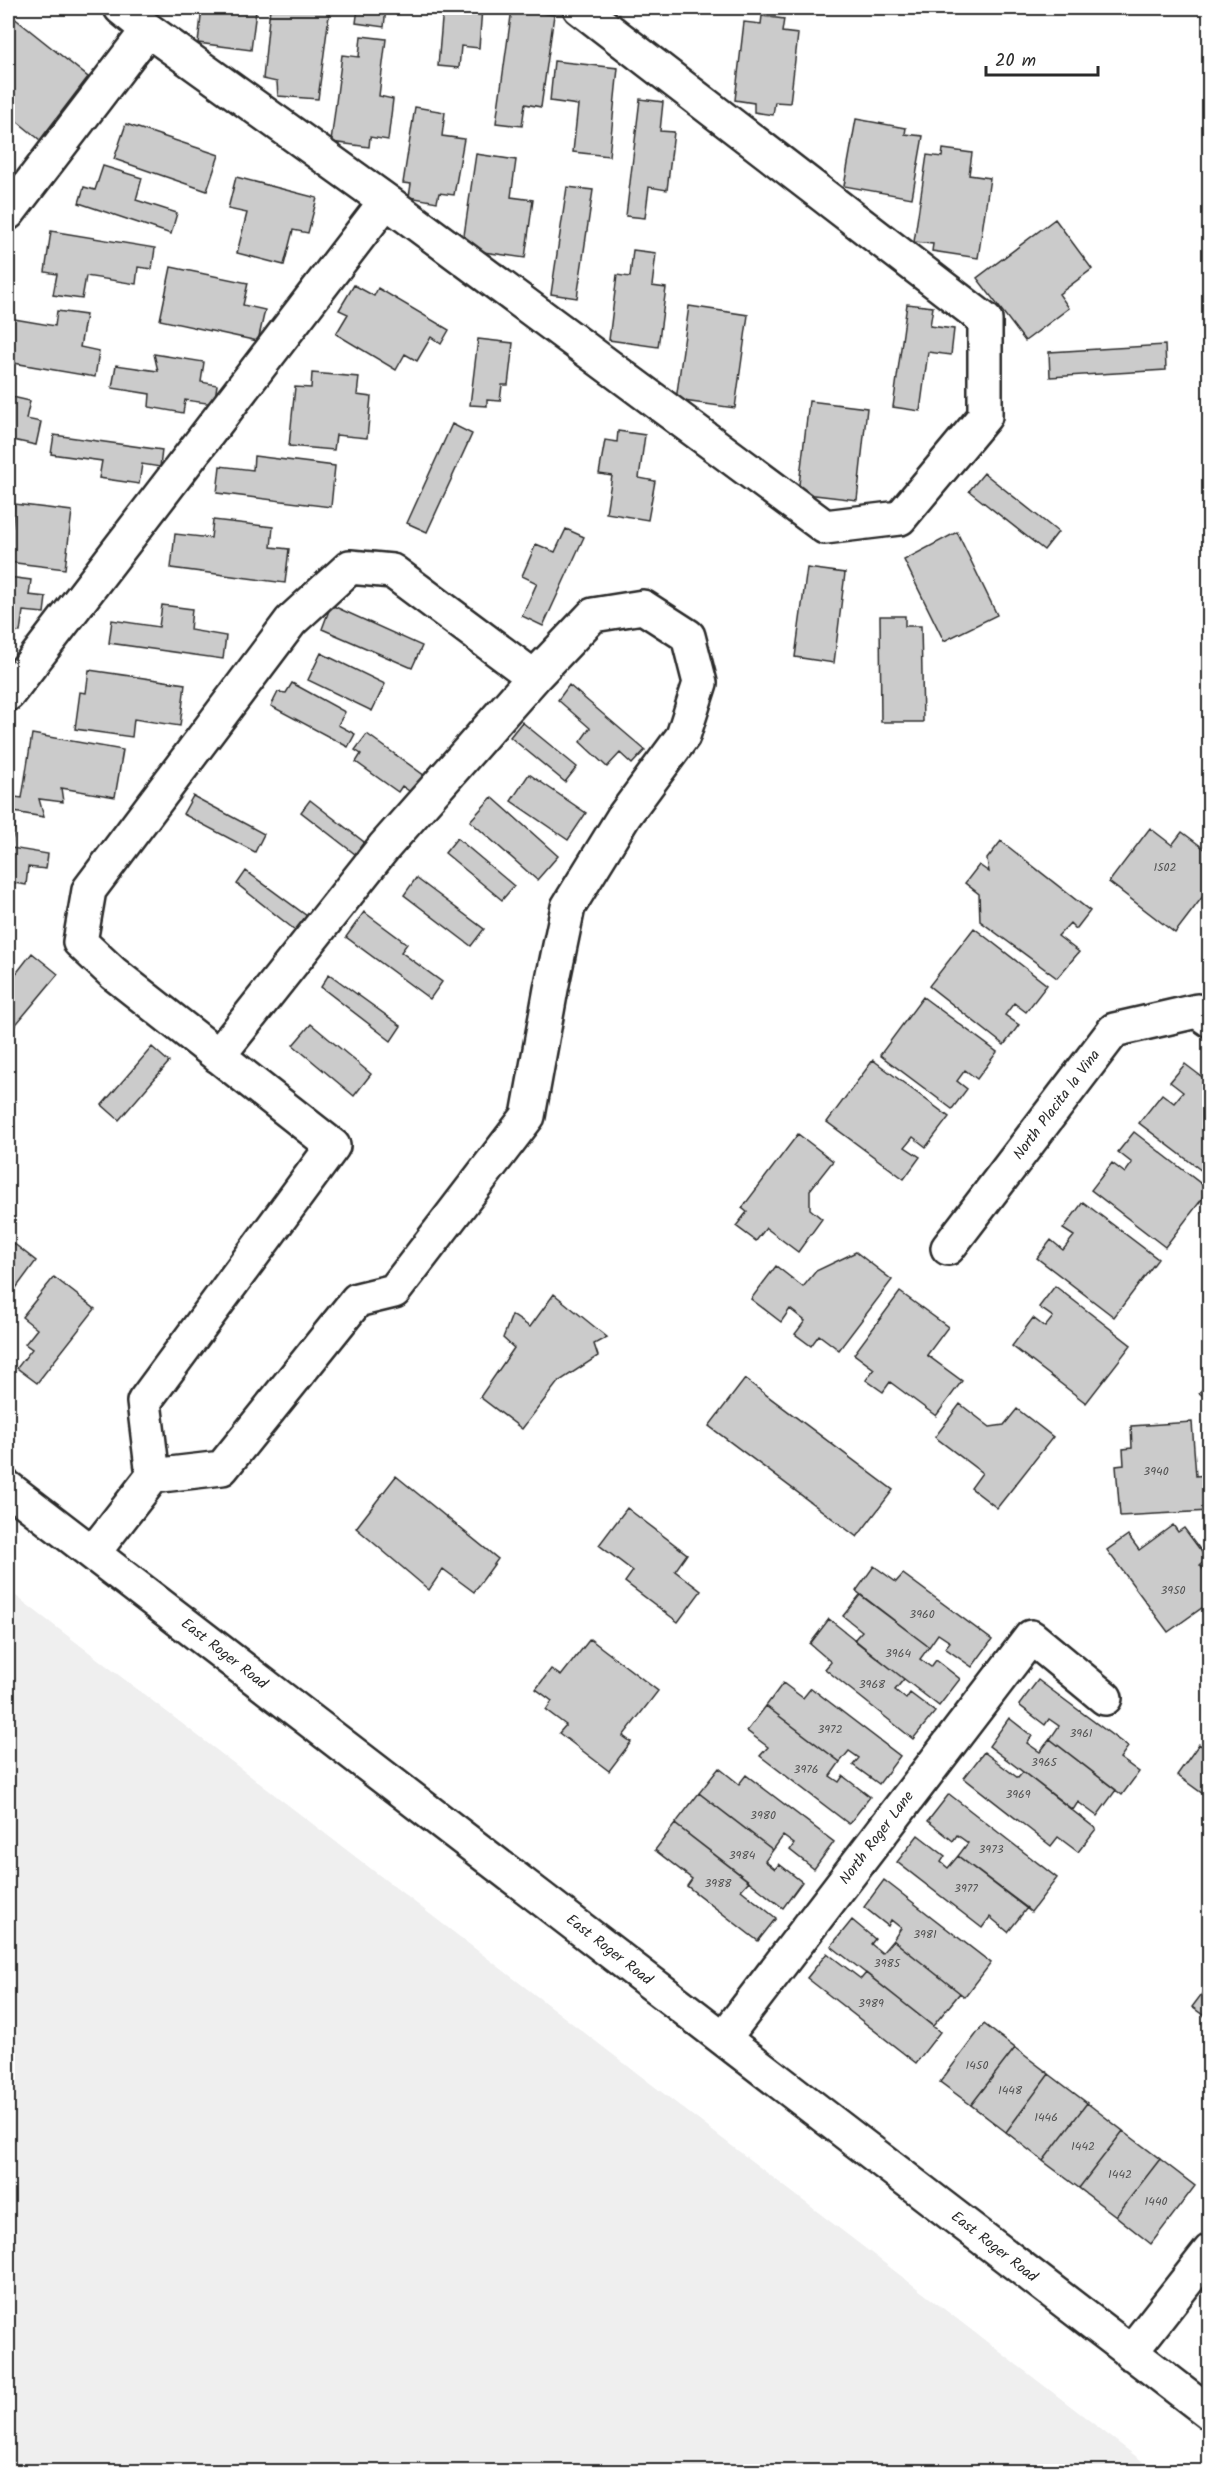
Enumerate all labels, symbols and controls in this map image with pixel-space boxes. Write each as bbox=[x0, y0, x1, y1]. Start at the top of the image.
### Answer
scale bar bbox=[986, 39, 1098, 77]
text: 20 m bbox=[995, 47, 1036, 76]
house number: 1502 bbox=[1153, 858, 1177, 877]
street label: North Placita la Vina bbox=[1007, 1045, 1107, 1165]
house number: 3940 bbox=[1143, 1462, 1169, 1481]
house number: 3950 bbox=[1160, 1581, 1186, 1600]
house number: 3960 bbox=[909, 1605, 935, 1624]
street label: East Roger Road bbox=[175, 1612, 273, 1696]
house number: 3964 bbox=[885, 1644, 911, 1663]
house number: 3968 bbox=[859, 1675, 886, 1694]
house number: 3972 bbox=[817, 1720, 843, 1739]
house number: 3961 bbox=[1069, 1724, 1093, 1743]
house number: 3965 bbox=[1031, 1753, 1058, 1772]
house number: 3976 bbox=[794, 1760, 818, 1779]
house number: 3969 bbox=[1005, 1785, 1031, 1804]
street label: North Roger Lane bbox=[834, 1786, 920, 1890]
house number: 3980 bbox=[750, 1806, 776, 1825]
house number: 3973 bbox=[978, 1840, 1004, 1859]
house number: 3984 bbox=[729, 1846, 756, 1865]
house number: 3988 bbox=[704, 1874, 732, 1893]
house number: 3977 bbox=[954, 1879, 978, 1898]
street label: East Roger Road bbox=[560, 1908, 658, 1992]
house number: 3981 bbox=[913, 1925, 937, 1944]
house number: 3985 bbox=[874, 1954, 902, 1973]
house number: 3989 bbox=[858, 1994, 884, 2013]
house number: 1450 bbox=[966, 2056, 988, 2075]
house number: 1448 bbox=[998, 2081, 1023, 2100]
house number: 1446 bbox=[1034, 2108, 1058, 2127]
house number: 1442 bbox=[1071, 2137, 1095, 2156]
house number: 1442 bbox=[1108, 2165, 1132, 2184]
house number: 1440 bbox=[1145, 2192, 1168, 2211]
street label: East Roger Road bbox=[945, 2205, 1043, 2289]

